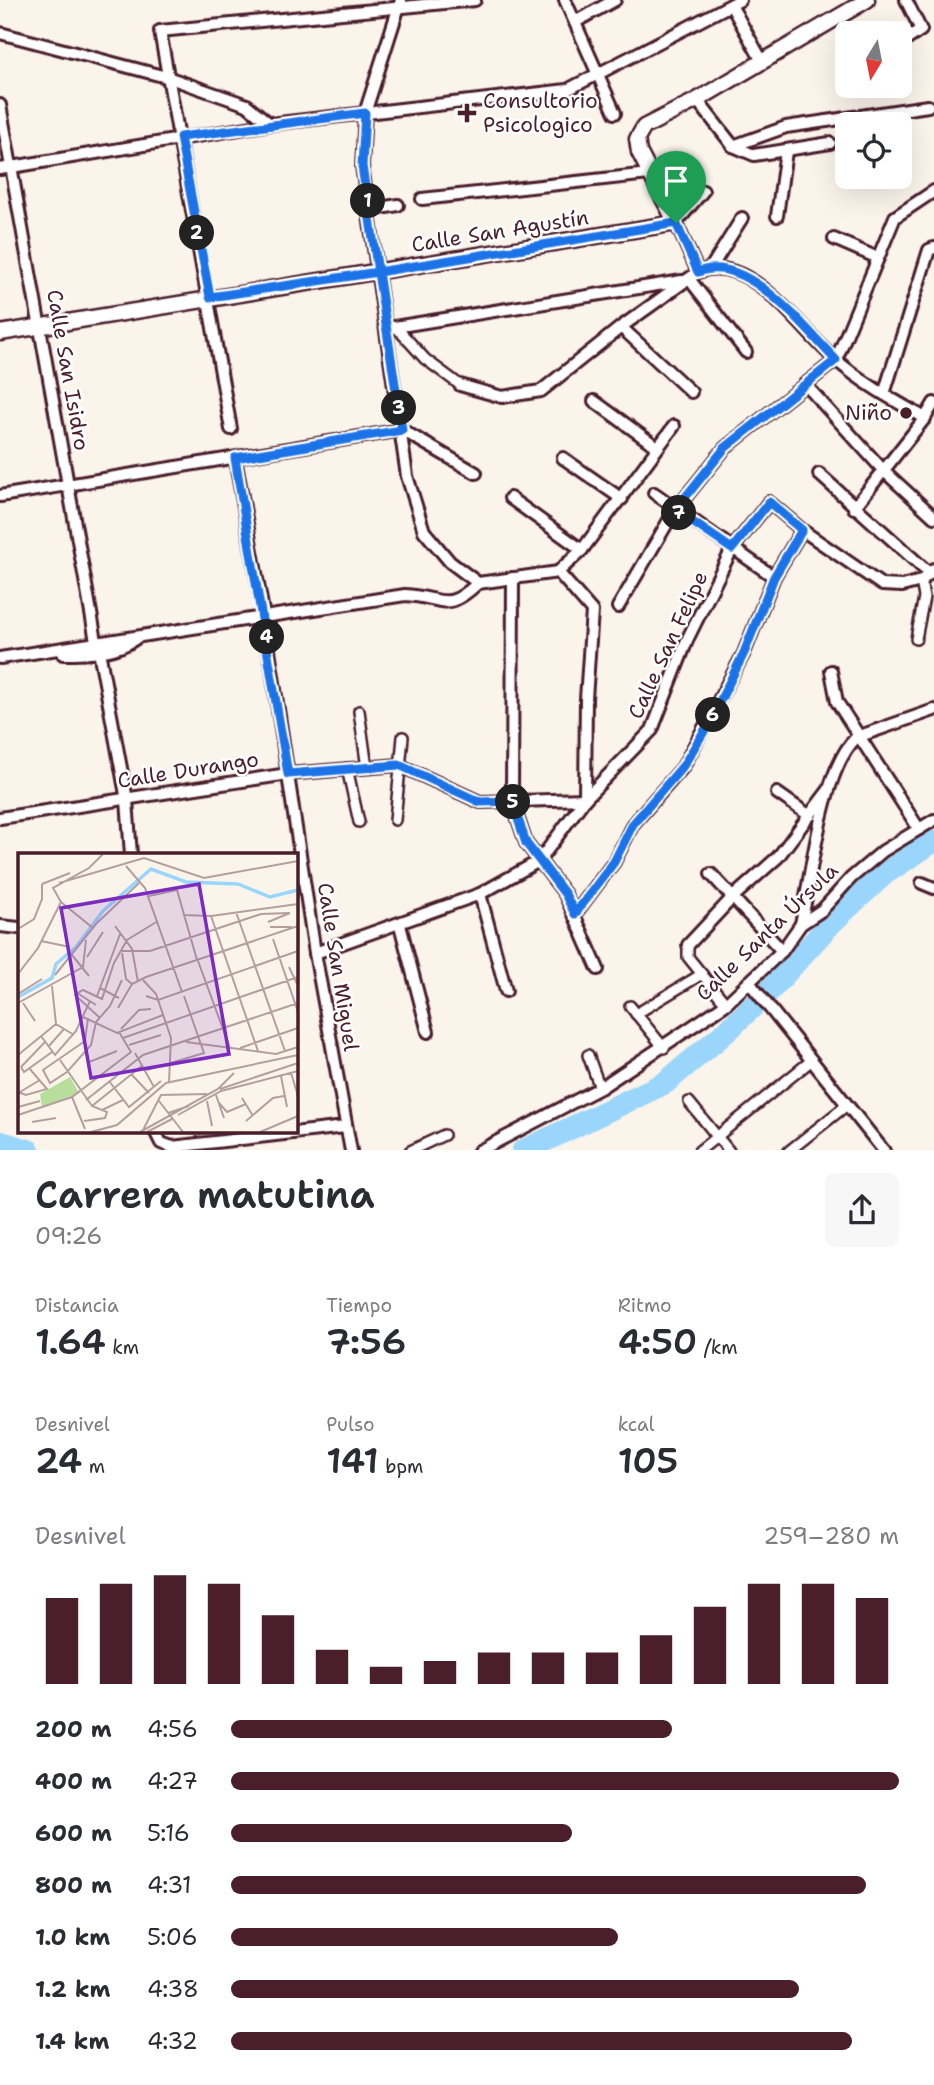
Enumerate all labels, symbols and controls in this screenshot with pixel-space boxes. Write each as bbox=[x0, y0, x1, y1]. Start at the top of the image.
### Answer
north arrow bbox=[835, 21, 912, 98]
map controls bbox=[835, 21, 912, 189]
place label: Consultorio Psicologico bbox=[483, 87, 598, 139]
marker: Consultorio Psicologico bbox=[457, 103, 477, 123]
button: locate bbox=[835, 112, 912, 189]
pin bbox=[646, 151, 706, 223]
icon: arrive bbox=[657, 162, 695, 200]
pin: 1 bbox=[350, 184, 386, 218]
text: 1 bbox=[363, 188, 372, 213]
street label: Calle San Agustín bbox=[410, 203, 591, 259]
pin: 2 bbox=[180, 216, 214, 250]
text: 2 bbox=[190, 220, 203, 245]
street label: Calle San Isidro bbox=[40, 287, 96, 453]
pin: 3 bbox=[382, 390, 416, 426]
text: 3 bbox=[392, 395, 405, 420]
place label: Niño bbox=[845, 399, 892, 427]
marker: Niño bbox=[898, 405, 914, 421]
pin: 7 bbox=[662, 496, 696, 530]
text: 7 bbox=[672, 500, 685, 525]
street label: Calle San Felipe bbox=[622, 567, 714, 723]
pin: 4 bbox=[250, 620, 284, 654]
text: 4 bbox=[260, 624, 273, 649]
pin: 6 bbox=[696, 698, 730, 732]
text: 6 bbox=[706, 702, 719, 727]
street label: Calle Durango bbox=[115, 745, 261, 795]
pin: 5 bbox=[496, 784, 530, 820]
text: 5 bbox=[507, 789, 518, 814]
inset map bbox=[18, 853, 298, 1133]
street label: Calle Santa Úrsula bbox=[689, 856, 844, 1007]
street label: Calle San Miguel bbox=[311, 881, 365, 1054]
text: Carrera matutina bbox=[35, 1169, 375, 1220]
button: share bbox=[825, 1173, 899, 1247]
text: 09:26 bbox=[35, 1221, 102, 1251]
text: Distancia bbox=[35, 1293, 119, 1318]
text: Tiempo bbox=[326, 1293, 392, 1318]
text: Ritmo bbox=[618, 1293, 672, 1318]
text: 1.64 bbox=[35, 1318, 106, 1365]
text: 7:56 bbox=[326, 1318, 406, 1365]
text: 4:50 bbox=[618, 1318, 697, 1365]
text: km bbox=[106, 1335, 139, 1360]
text: /km bbox=[697, 1335, 738, 1360]
text: Desnivel bbox=[35, 1412, 110, 1437]
text: Pulso bbox=[326, 1412, 375, 1437]
text: kcal bbox=[618, 1412, 655, 1437]
text: 24 bbox=[35, 1437, 82, 1484]
text: 141 bbox=[326, 1437, 379, 1484]
text: 105 bbox=[618, 1437, 678, 1484]
text: m bbox=[82, 1454, 105, 1479]
text: bpm bbox=[379, 1454, 423, 1479]
text: Desnivel bbox=[35, 1521, 126, 1551]
text: 259–280 m bbox=[763, 1521, 899, 1551]
text: 200 m bbox=[35, 1714, 112, 1744]
text: 4:56 bbox=[147, 1714, 198, 1744]
text: 400 m bbox=[35, 1766, 112, 1796]
text: 4:27 bbox=[147, 1766, 198, 1796]
text: 600 m bbox=[35, 1818, 112, 1848]
text: 5:16 bbox=[147, 1818, 190, 1848]
text: 800 m bbox=[35, 1870, 112, 1900]
text: 4:31 bbox=[147, 1870, 192, 1900]
text: 1.0 km bbox=[35, 1922, 110, 1952]
text: 5:06 bbox=[147, 1922, 198, 1952]
text: 1.2 km bbox=[35, 1974, 111, 2004]
text: 4:38 bbox=[147, 1974, 199, 2004]
text: 1.4 km bbox=[35, 2026, 109, 2056]
text: 4:32 bbox=[147, 2026, 198, 2056]

